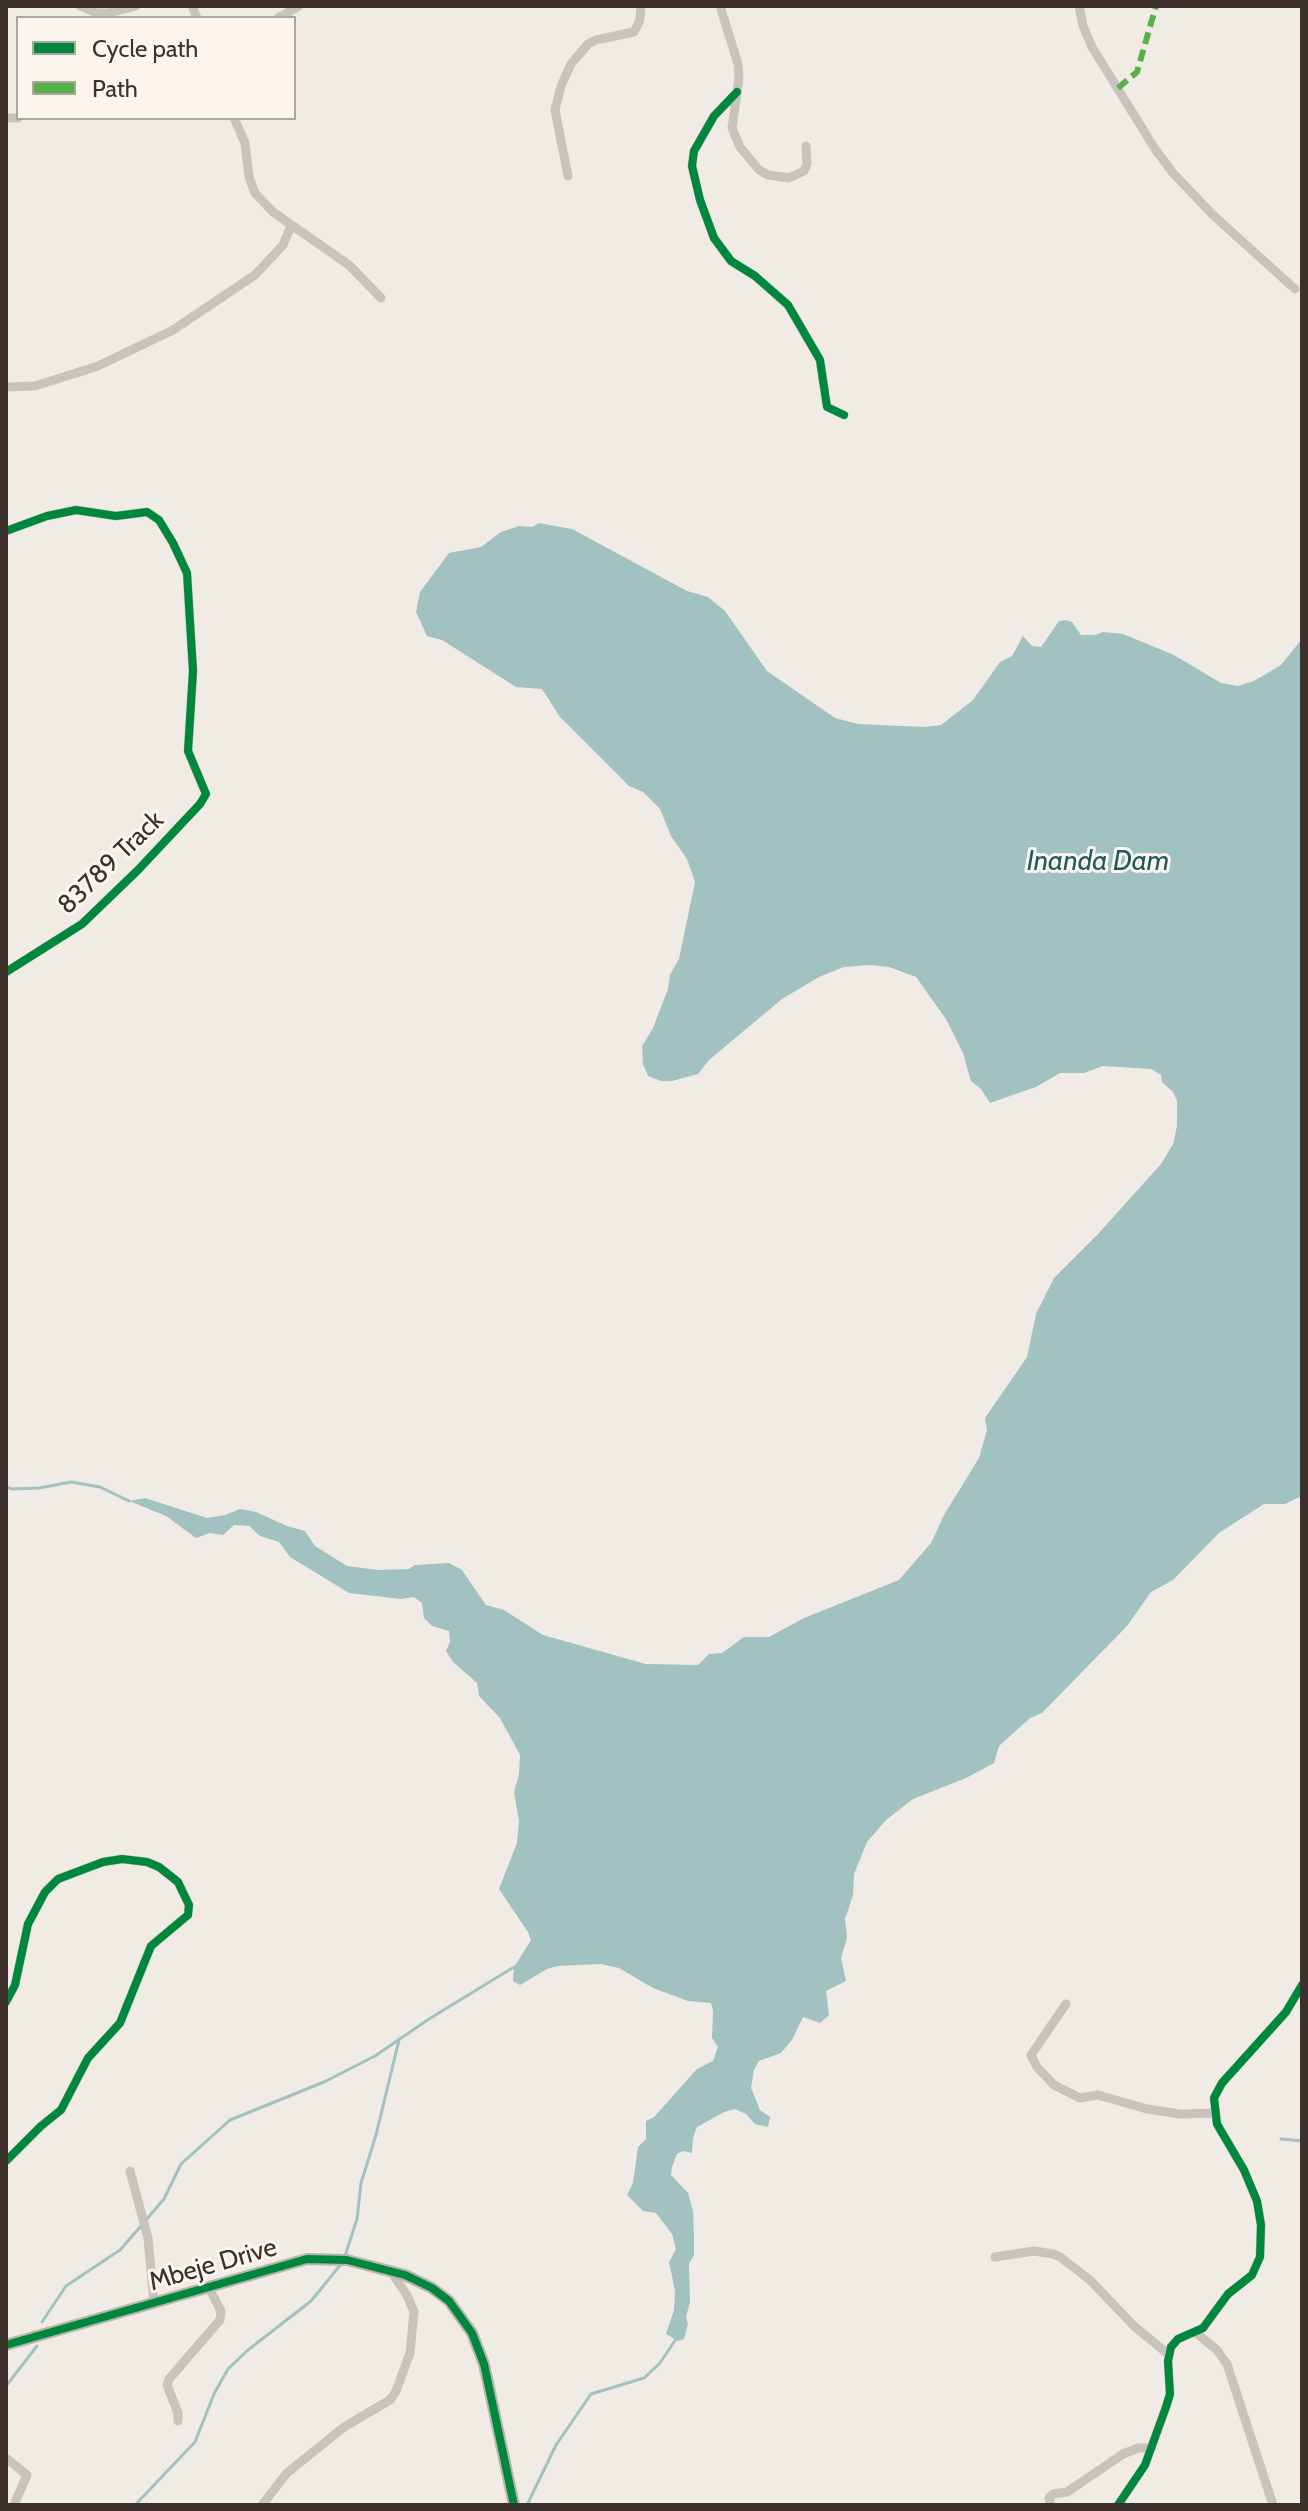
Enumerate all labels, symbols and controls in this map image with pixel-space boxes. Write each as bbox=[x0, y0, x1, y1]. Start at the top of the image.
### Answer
legend bbox=[16, 16, 296, 120]
text: Cycle path bbox=[92, 34, 198, 63]
text: Path bbox=[92, 74, 138, 103]
street label: 83789 Track bbox=[52, 805, 170, 921]
water label: Inanda Dam bbox=[1027, 845, 1169, 879]
street label: Mbeje Drive bbox=[145, 2232, 281, 2298]

